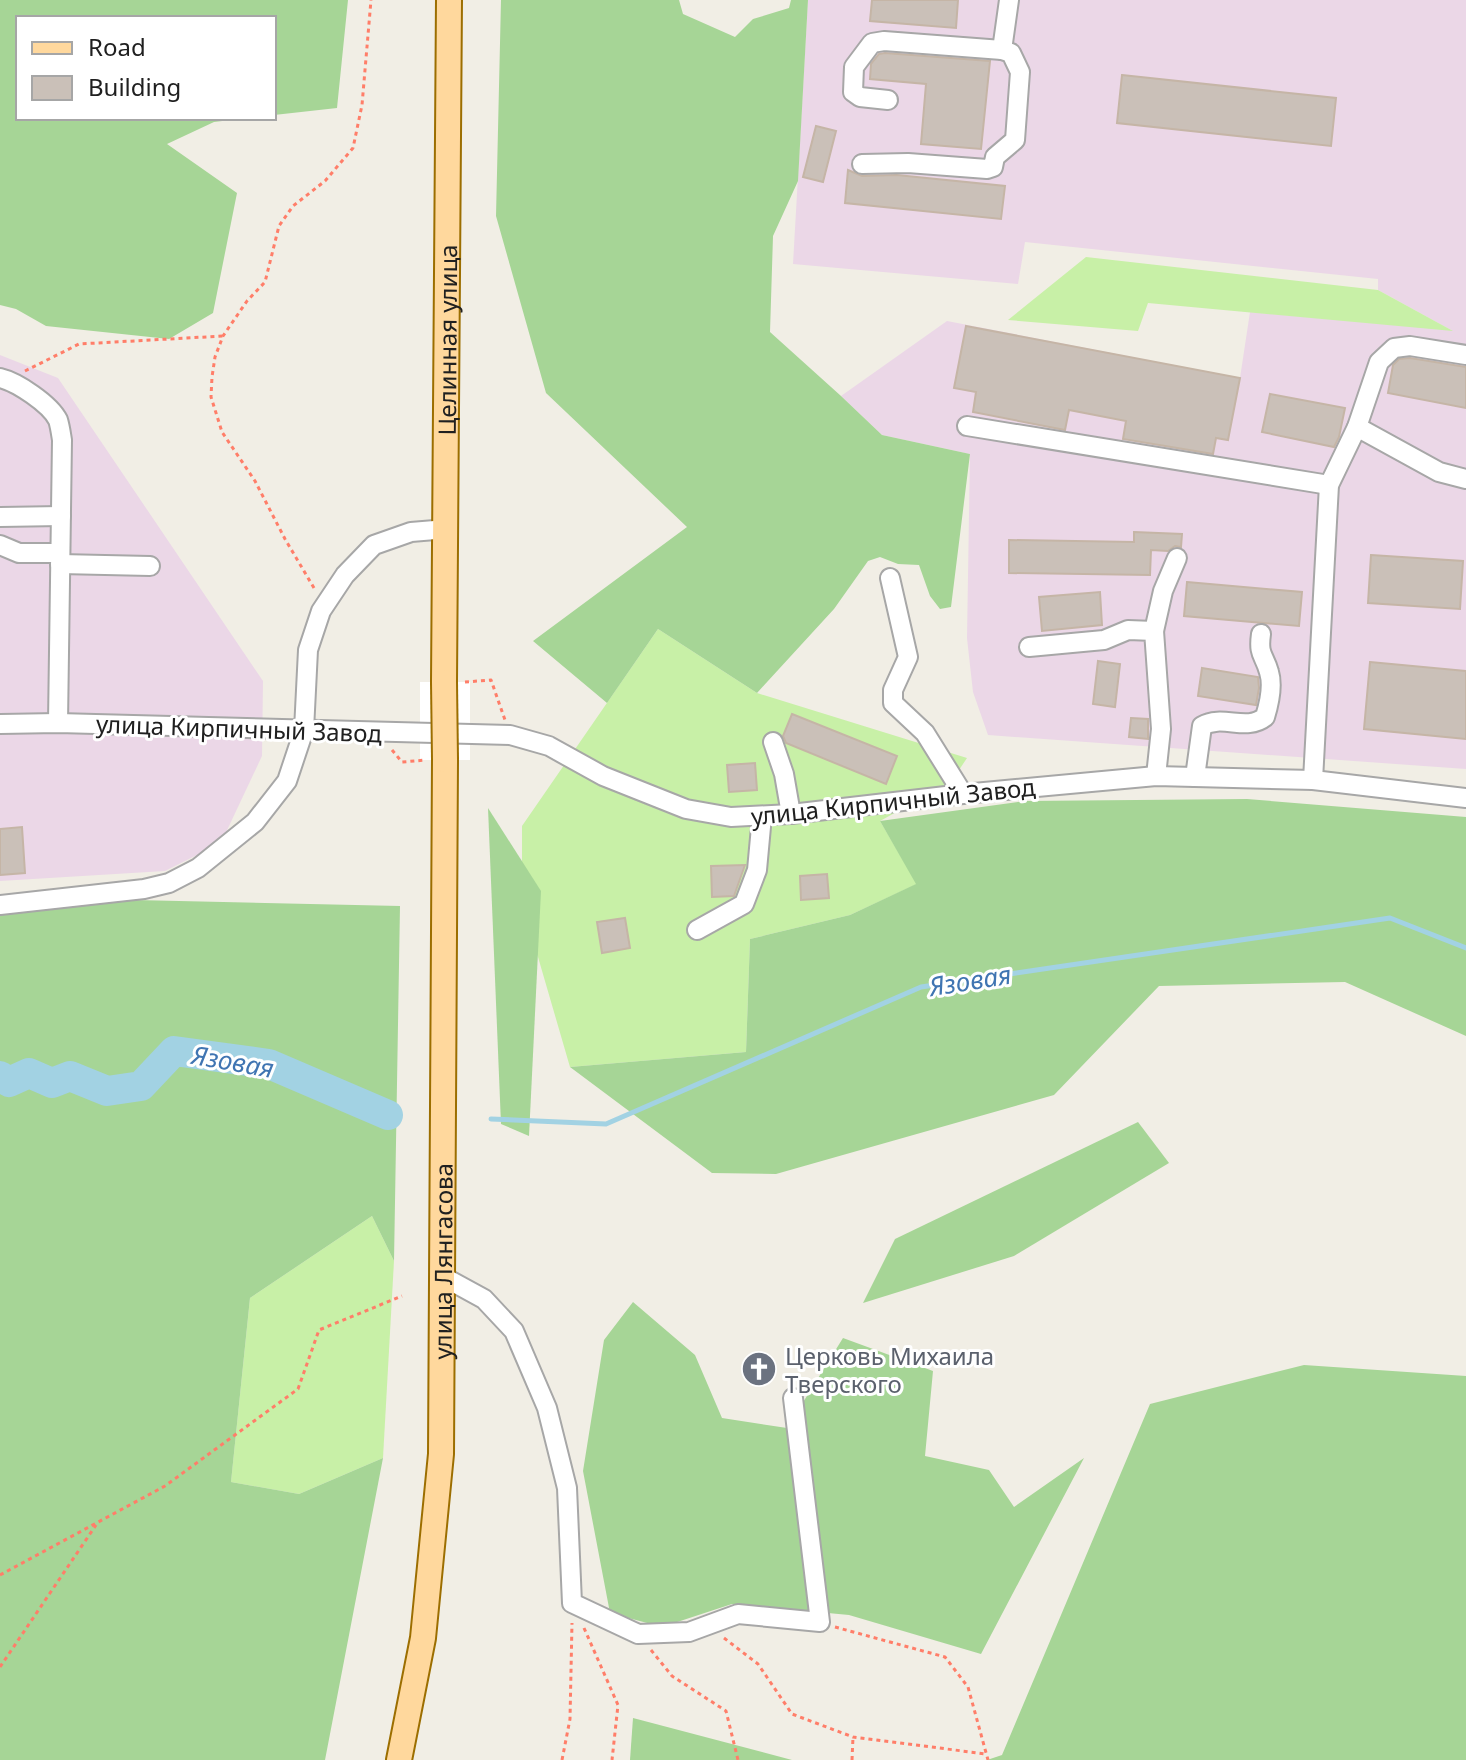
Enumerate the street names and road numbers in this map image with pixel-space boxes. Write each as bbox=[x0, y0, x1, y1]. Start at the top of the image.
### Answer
street label: Целинная улица bbox=[429, 244, 464, 436]
street label: улица Кирпичный Завод bbox=[96, 707, 383, 749]
street label: улица Кирпичный Завод bbox=[749, 770, 1037, 832]
street label: улица Лянгасова bbox=[425, 1163, 459, 1359]

